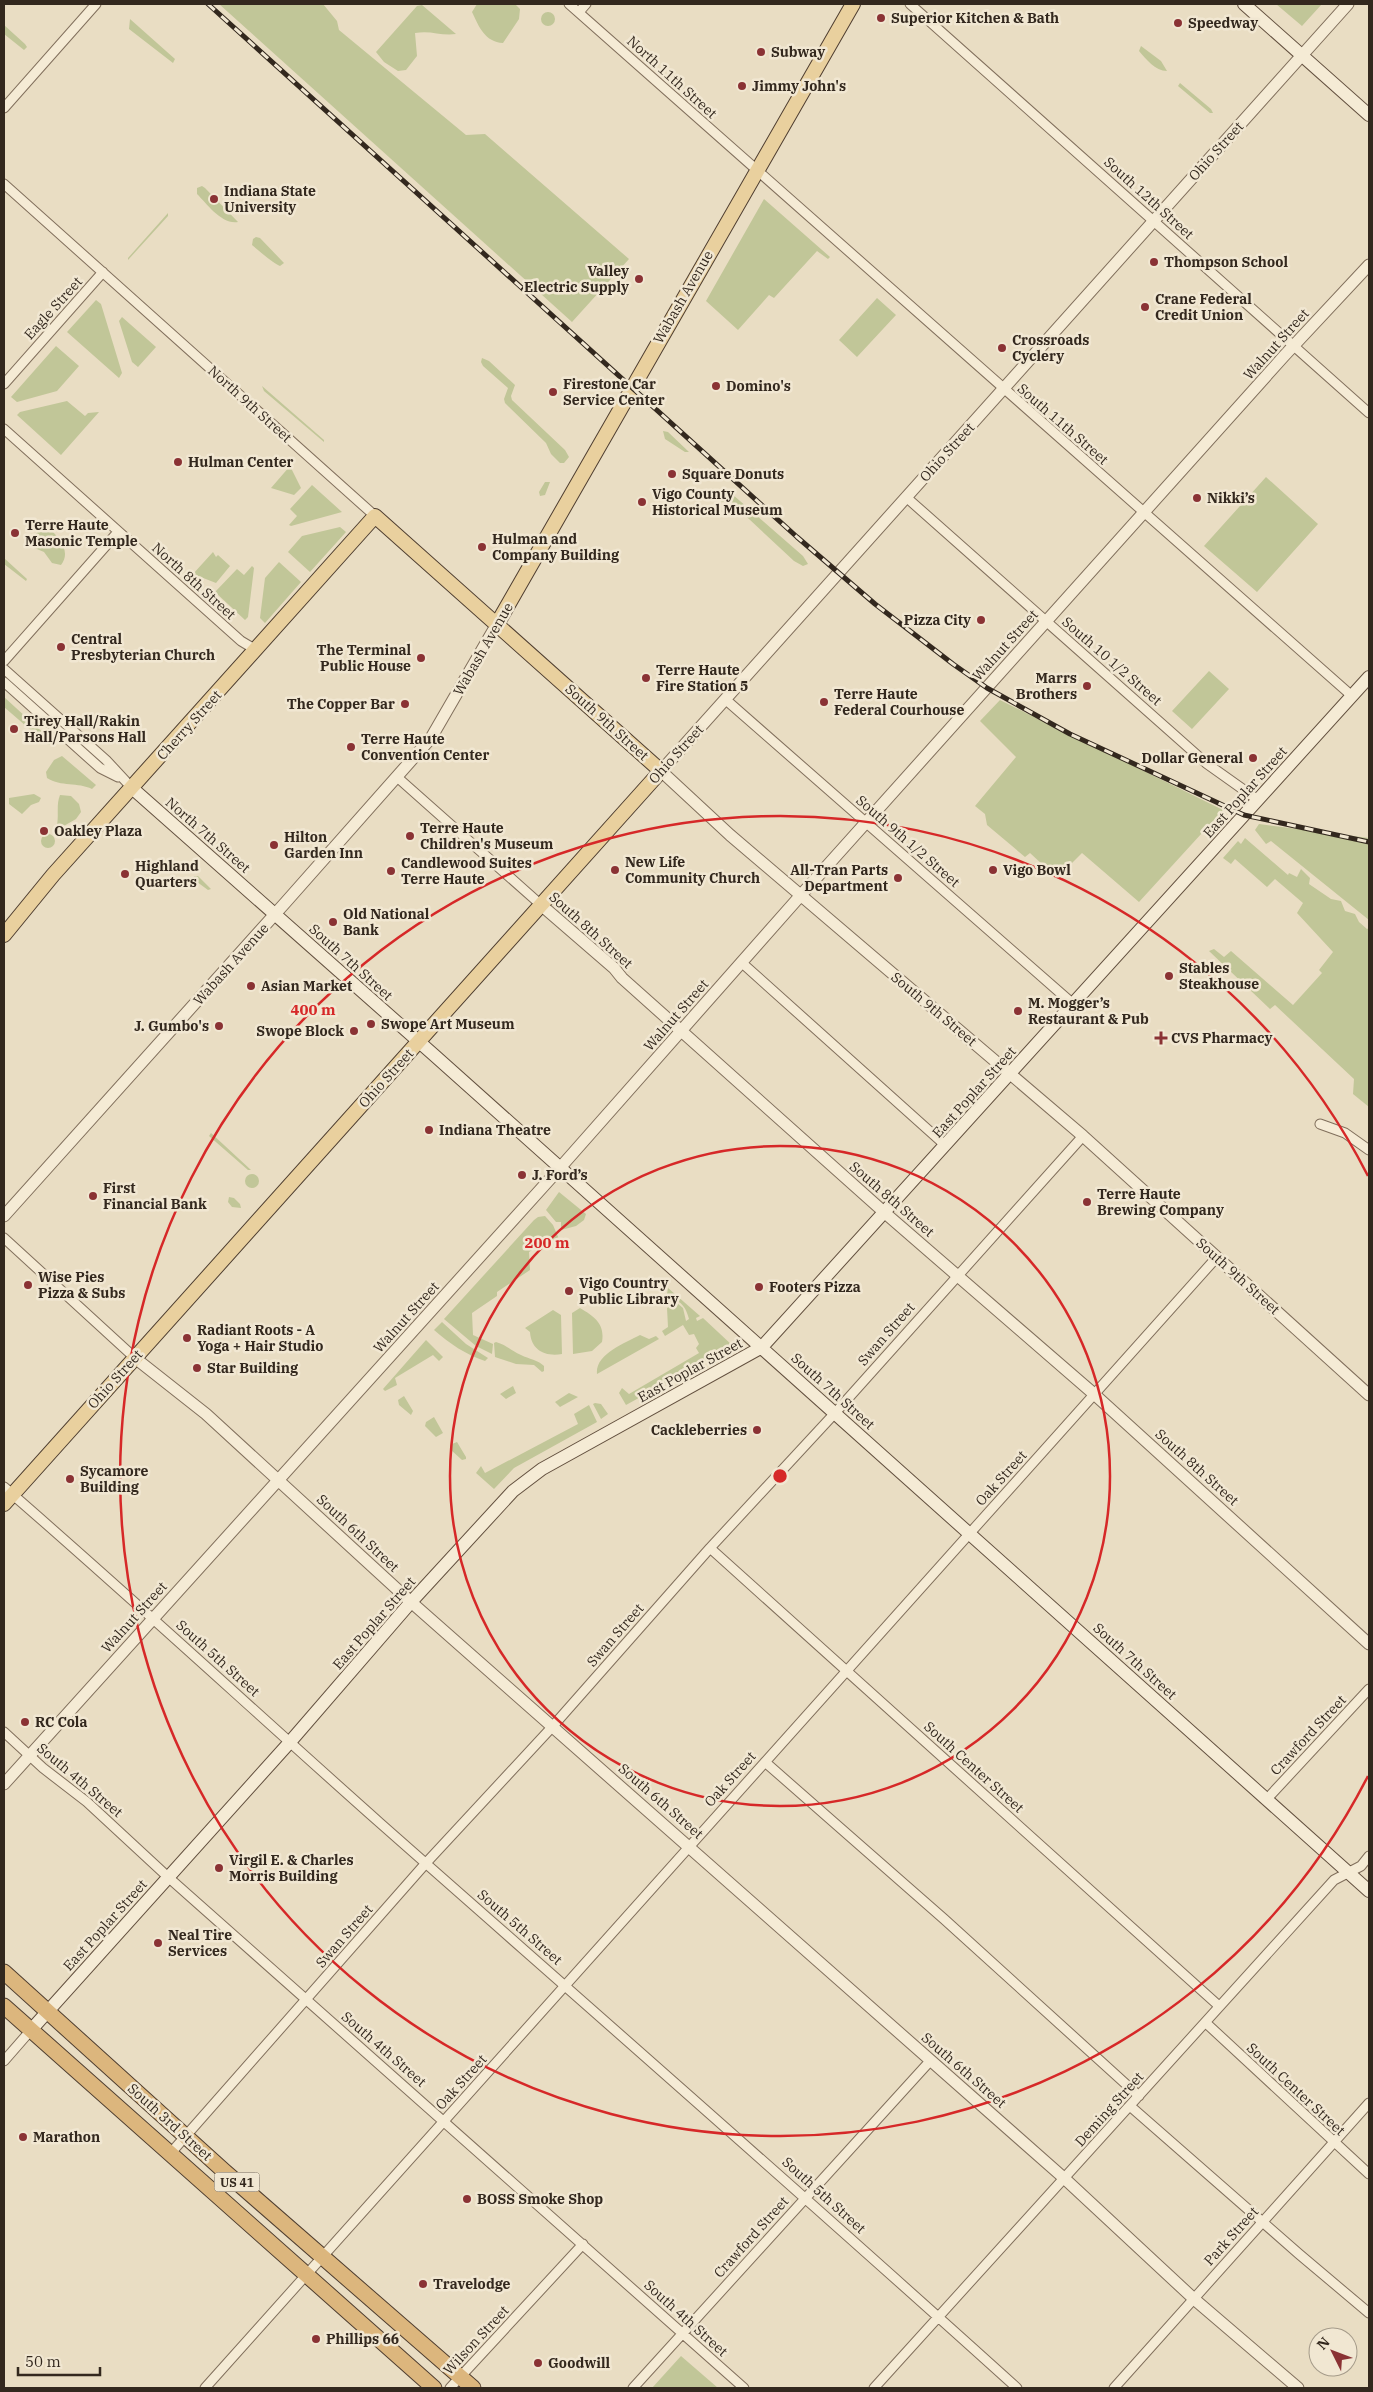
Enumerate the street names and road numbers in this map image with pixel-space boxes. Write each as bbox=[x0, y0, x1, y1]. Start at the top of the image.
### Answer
street label: North 11th Street bbox=[623, 32, 721, 122]
street label: Ohio Street bbox=[1185, 118, 1247, 184]
street label: South 12th Street bbox=[1100, 153, 1198, 243]
street label: Wabash Avenue bbox=[649, 247, 717, 347]
street label: Eagle Street bbox=[20, 273, 86, 343]
street label: Walnut Street bbox=[1239, 305, 1313, 383]
street label: North 9th Street bbox=[204, 362, 296, 446]
street label: South 11th Street bbox=[1014, 380, 1112, 468]
street label: Ohio Street bbox=[916, 419, 978, 485]
street label: North 8th Street bbox=[148, 539, 240, 623]
street label: Wabash Avenue bbox=[449, 599, 517, 699]
street label: Walnut Street bbox=[968, 606, 1042, 684]
street label: South 10 1/2 Street bbox=[1058, 613, 1166, 709]
street label: South 9th Street bbox=[561, 680, 653, 764]
street label: Cherry Street bbox=[153, 686, 225, 764]
street label: Ohio Street bbox=[645, 721, 707, 787]
street label: East Poplar Street bbox=[1199, 742, 1291, 842]
street label: South 9th 1/2 Street bbox=[852, 791, 964, 891]
street label: North 7th Street bbox=[162, 793, 254, 877]
street label: South 8th Street bbox=[545, 888, 637, 972]
street label: Wabash Avenue bbox=[189, 919, 273, 1009]
street label: South 7th Street bbox=[305, 920, 397, 1004]
street label: South 9th Street bbox=[887, 968, 981, 1050]
street label: Walnut Street bbox=[640, 975, 712, 1055]
street label: East Poplar Street bbox=[928, 1042, 1020, 1142]
street label: Ohio Street bbox=[355, 1045, 417, 1111]
street label: South 8th Street bbox=[846, 1157, 938, 1241]
street label: South 9th Street bbox=[1192, 1234, 1284, 1318]
street label: Walnut Street bbox=[369, 1278, 443, 1356]
street label: Swan Street bbox=[854, 1299, 918, 1369]
street label: East Poplar Street bbox=[634, 1334, 746, 1406]
street label: Ohio Street bbox=[84, 1346, 146, 1412]
street label: South 7th Street bbox=[787, 1349, 879, 1433]
street label: South 8th Street bbox=[1151, 1425, 1243, 1509]
street label: Oak Street bbox=[971, 1447, 1031, 1509]
street label: South 6th Street bbox=[313, 1490, 403, 1576]
street label: East Poplar Street bbox=[329, 1573, 419, 1673]
street label: Walnut Street bbox=[97, 1578, 171, 1656]
street label: Swan Street bbox=[583, 1600, 647, 1670]
street label: South 5th Street bbox=[172, 1616, 264, 1700]
street label: South 7th Street bbox=[1089, 1619, 1181, 1703]
street label: Crawford Street bbox=[1266, 1691, 1350, 1779]
street label: South Center Street bbox=[920, 1717, 1028, 1817]
street label: South 4th Street bbox=[33, 1739, 127, 1821]
street label: Oak Street bbox=[700, 1748, 760, 1810]
street label: South 6th Street bbox=[615, 1759, 707, 1843]
street label: East Poplar Street bbox=[59, 1875, 151, 1975]
street label: South 5th Street bbox=[474, 1885, 566, 1969]
street label: Swan Street bbox=[312, 1901, 376, 1971]
street label: South 4th Street bbox=[338, 2007, 430, 2091]
street label: South 6th Street bbox=[918, 2028, 1010, 2112]
street label: South Center Street bbox=[1243, 2039, 1349, 2139]
street label: Oak Street bbox=[431, 2051, 491, 2113]
street label: Deming Street bbox=[1071, 2068, 1147, 2150]
street label: South 3rd Street bbox=[124, 2079, 216, 2165]
street label: South 5th Street bbox=[778, 2153, 870, 2237]
road number: US 41 bbox=[214, 2172, 260, 2192]
street label: Crawford Street bbox=[710, 2193, 792, 2281]
street label: Park Street bbox=[1200, 2203, 1262, 2269]
street label: South 4th Street bbox=[640, 2276, 732, 2360]
street label: Wilson Street bbox=[439, 2302, 513, 2378]

